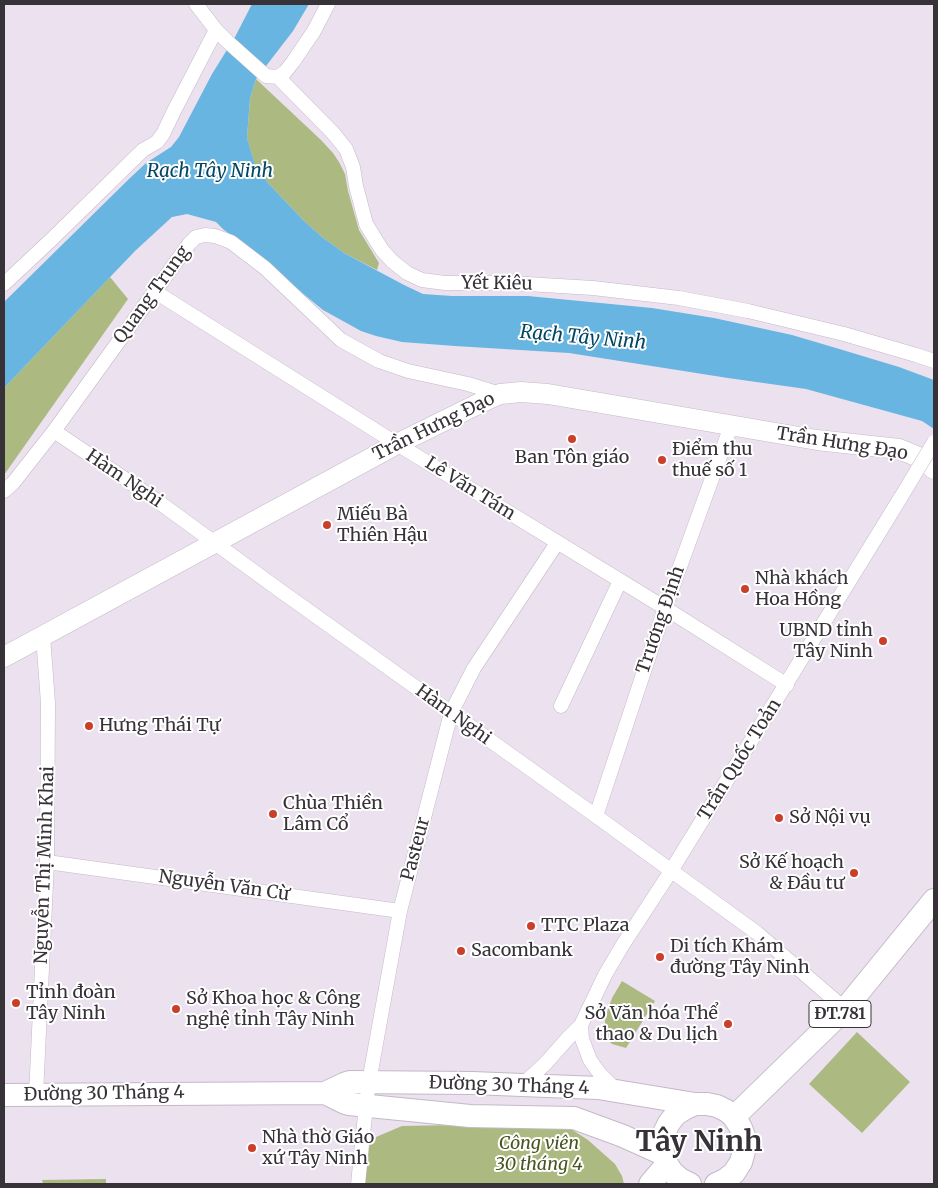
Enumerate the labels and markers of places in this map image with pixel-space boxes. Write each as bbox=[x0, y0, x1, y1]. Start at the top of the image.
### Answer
marker: Ban Tôn giáo bbox=[566, 433, 578, 445]
place label: Điểm thu thuế số 1 bbox=[672, 439, 753, 482]
place label: Ban Tôn giáo bbox=[515, 447, 629, 469]
marker: Điểm thu thuế số 1 bbox=[656, 454, 668, 466]
place label: Miếu Bà Thiên Hậu bbox=[337, 504, 428, 546]
marker: Miếu Bà Thiên Hậu bbox=[321, 519, 333, 531]
place label: Nhà khách Hoa Hồng bbox=[755, 568, 848, 610]
marker: Nhà khách Hoa Hồng bbox=[739, 583, 751, 595]
place label: UBND tỉnh Tây Ninh bbox=[779, 620, 873, 662]
marker: UBND tỉnh Tây Ninh bbox=[877, 635, 889, 647]
place label: Hưng Thái Tự bbox=[99, 715, 220, 737]
marker: Hưng Thái Tự bbox=[83, 720, 95, 732]
place label: Chùa Thiền Lâm Cổ bbox=[283, 793, 383, 836]
place label: Sở Nội vụ bbox=[789, 807, 871, 829]
marker: Chùa Thiền Lâm Cổ bbox=[267, 808, 279, 820]
marker: Sở Nội vụ bbox=[773, 812, 785, 824]
place label: Sở Kế hoạch & Đầu tư bbox=[739, 852, 844, 894]
marker: Sở Kế hoạch & Đầu tư bbox=[848, 867, 860, 879]
place label: TTC Plaza bbox=[541, 915, 629, 937]
marker: TTC Plaza bbox=[525, 920, 537, 932]
place label: Di tích Khám đường Tây Ninh bbox=[670, 936, 810, 979]
place label: Sacombank bbox=[471, 940, 573, 962]
marker: Sacombank bbox=[455, 945, 467, 957]
marker: Di tích Khám đường Tây Ninh bbox=[654, 951, 666, 963]
place label: Tỉnh đoàn Tây Ninh bbox=[26, 982, 116, 1024]
place label: Sở Khoa học & Công nghệ tỉnh Tây Ninh bbox=[186, 988, 360, 1030]
marker: Tỉnh đoàn Tây Ninh bbox=[10, 997, 22, 1009]
marker: Sở Khoa học & Công nghệ tỉnh Tây Ninh bbox=[170, 1003, 182, 1015]
place label: Sở Văn hóa Thể thao & Du lịch bbox=[584, 1003, 718, 1046]
marker: Sở Văn hóa Thể thao & Du lịch bbox=[722, 1018, 734, 1030]
place label: Nhà thờ Giáo xứ Tây Ninh bbox=[262, 1127, 374, 1170]
marker: Nhà thờ Giáo xứ Tây Ninh bbox=[246, 1142, 258, 1154]

